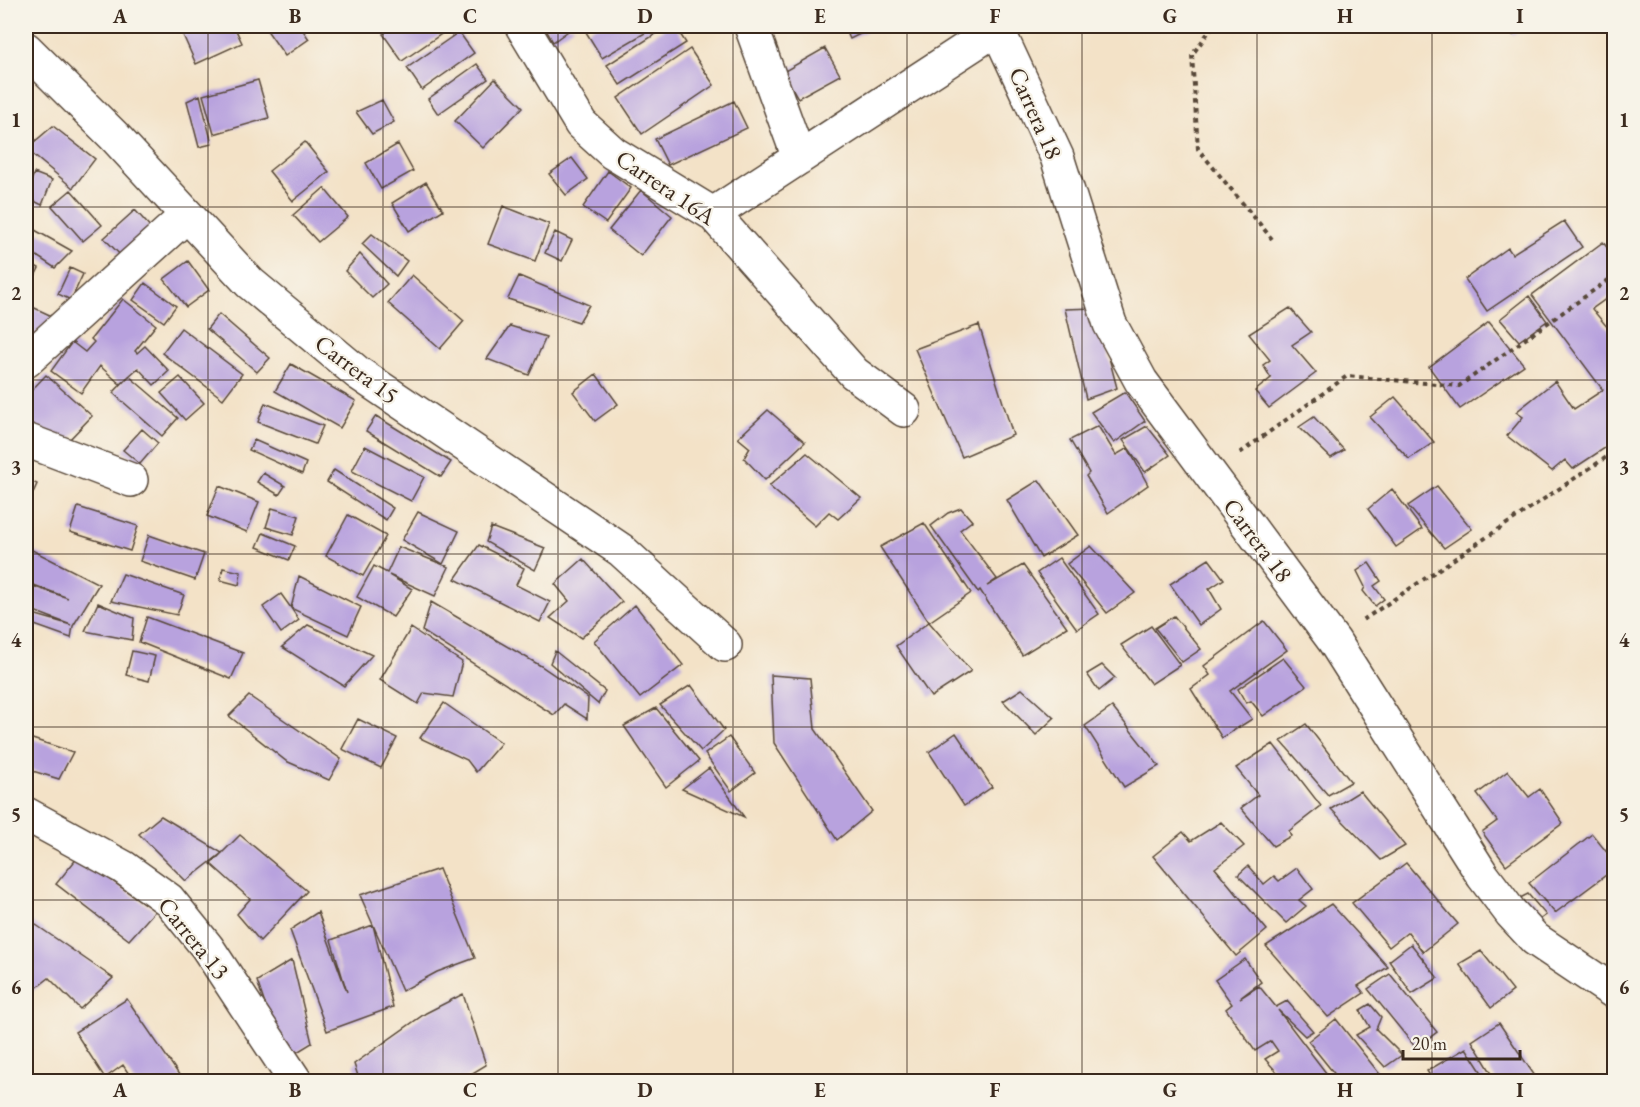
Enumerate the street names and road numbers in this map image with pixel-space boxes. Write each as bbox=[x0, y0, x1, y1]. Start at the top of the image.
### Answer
street label: Carrera 18 bbox=[1002, 62, 1070, 164]
street label: Carrera 16A bbox=[610, 142, 722, 232]
street label: Carrera 15 bbox=[309, 327, 405, 411]
street label: Carrera 18 bbox=[1216, 492, 1300, 588]
street label: Carrera 13 bbox=[151, 890, 237, 986]

